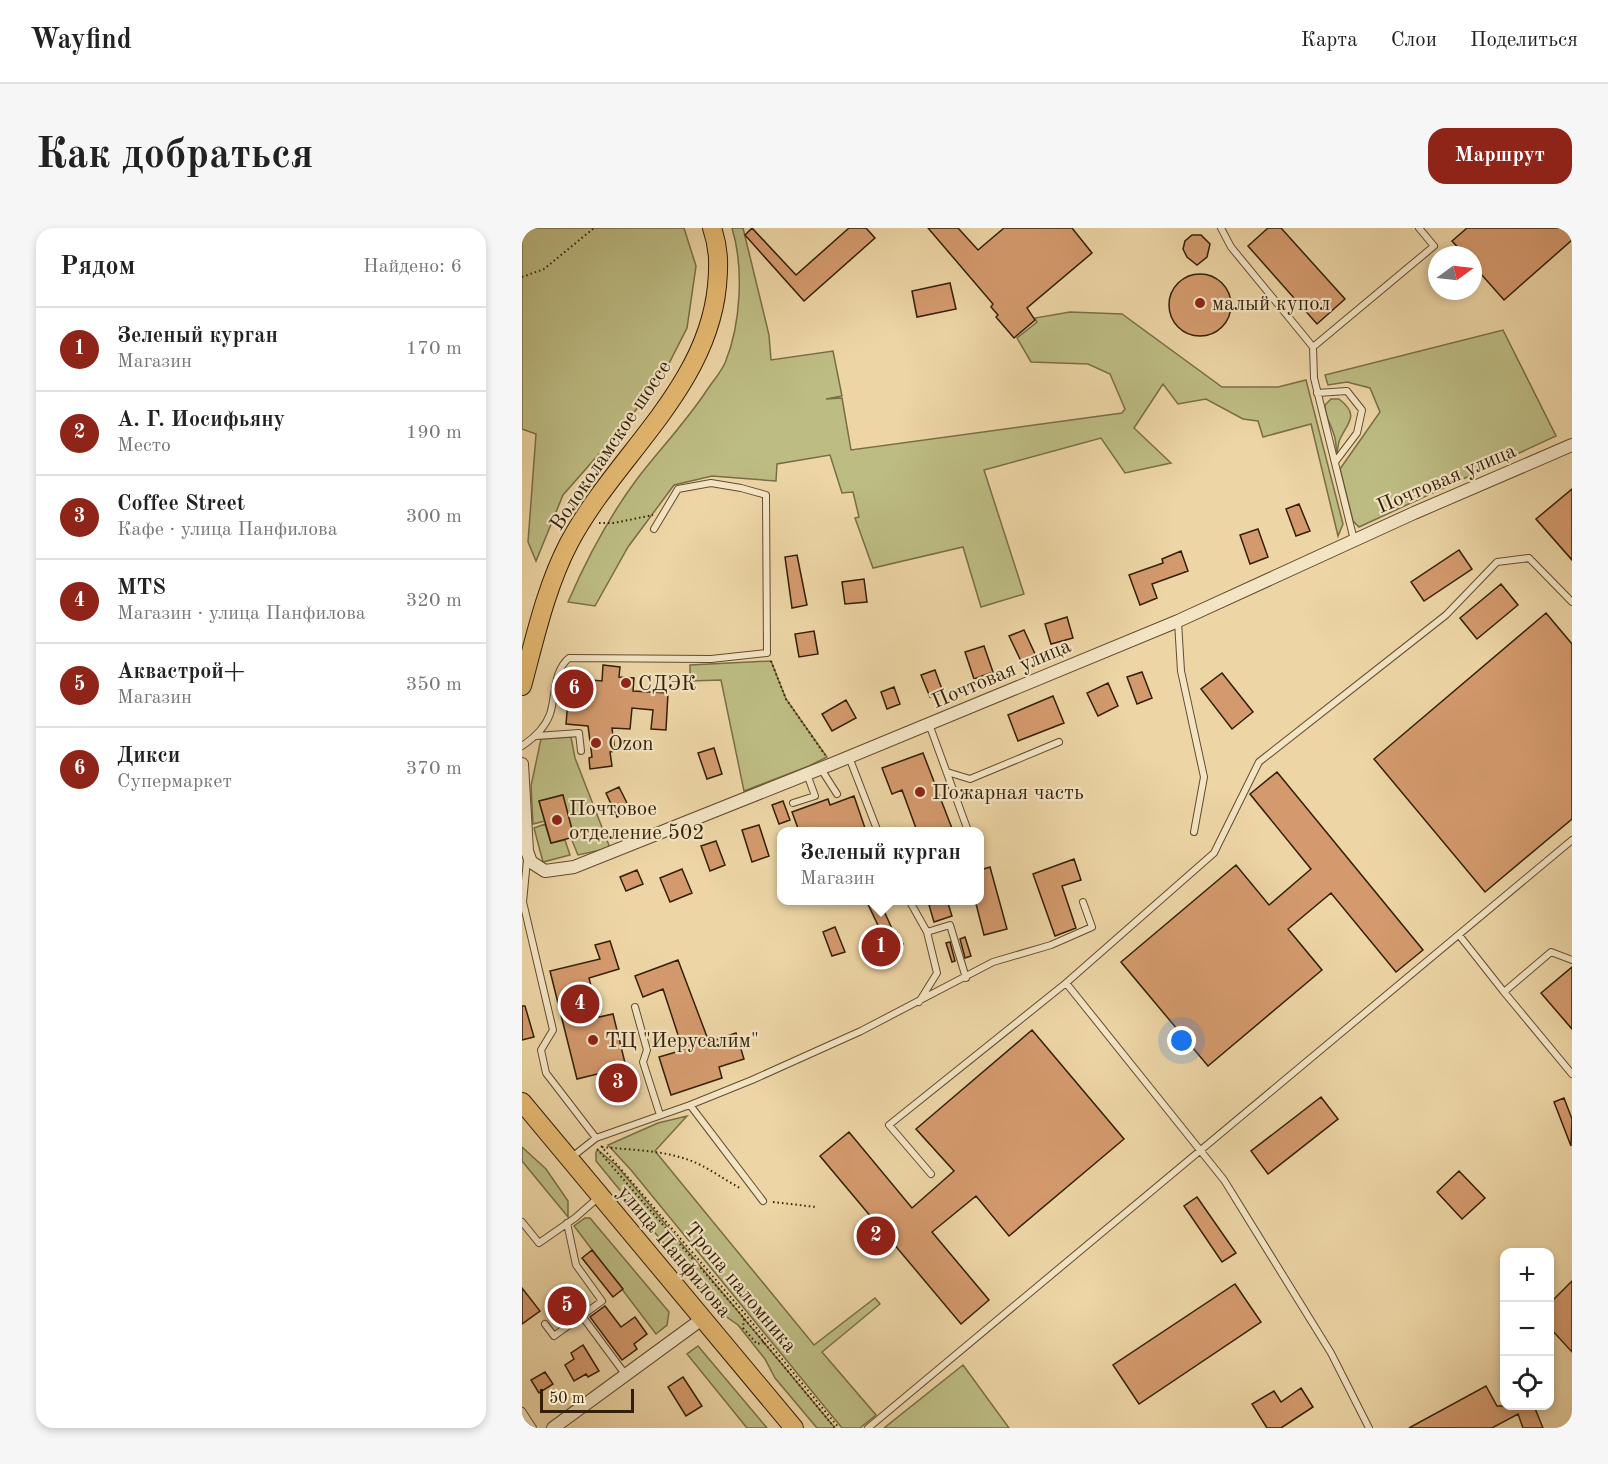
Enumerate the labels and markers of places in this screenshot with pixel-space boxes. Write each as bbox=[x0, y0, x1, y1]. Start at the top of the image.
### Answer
place label: малый купол bbox=[1212, 294, 1330, 315]
marker: малый купол bbox=[1193, 296, 1207, 310]
pin: 6 bbox=[554, 666, 594, 712]
place label: СДЭК bbox=[638, 674, 696, 695]
marker: СДЭК bbox=[619, 676, 633, 690]
place label: Ozon bbox=[608, 734, 654, 755]
marker: Ozon bbox=[589, 736, 603, 750]
place label: Пожарная часть bbox=[932, 783, 1084, 804]
marker: Пожарная часть bbox=[913, 785, 927, 799]
place label: Почтовое отделение 502 bbox=[569, 799, 704, 844]
marker: Почтовое отделение 502 bbox=[550, 813, 564, 827]
pin: 1 bbox=[862, 924, 900, 970]
pin: 4 bbox=[560, 982, 600, 1026]
place label: ТЦ "Иерусалим" bbox=[605, 1031, 759, 1052]
marker: ТЦ "Иерусалим" bbox=[586, 1033, 600, 1047]
pin: 3 bbox=[598, 1060, 638, 1106]
pin: 2 bbox=[856, 1214, 896, 1258]
pin: 5 bbox=[548, 1284, 586, 1328]

